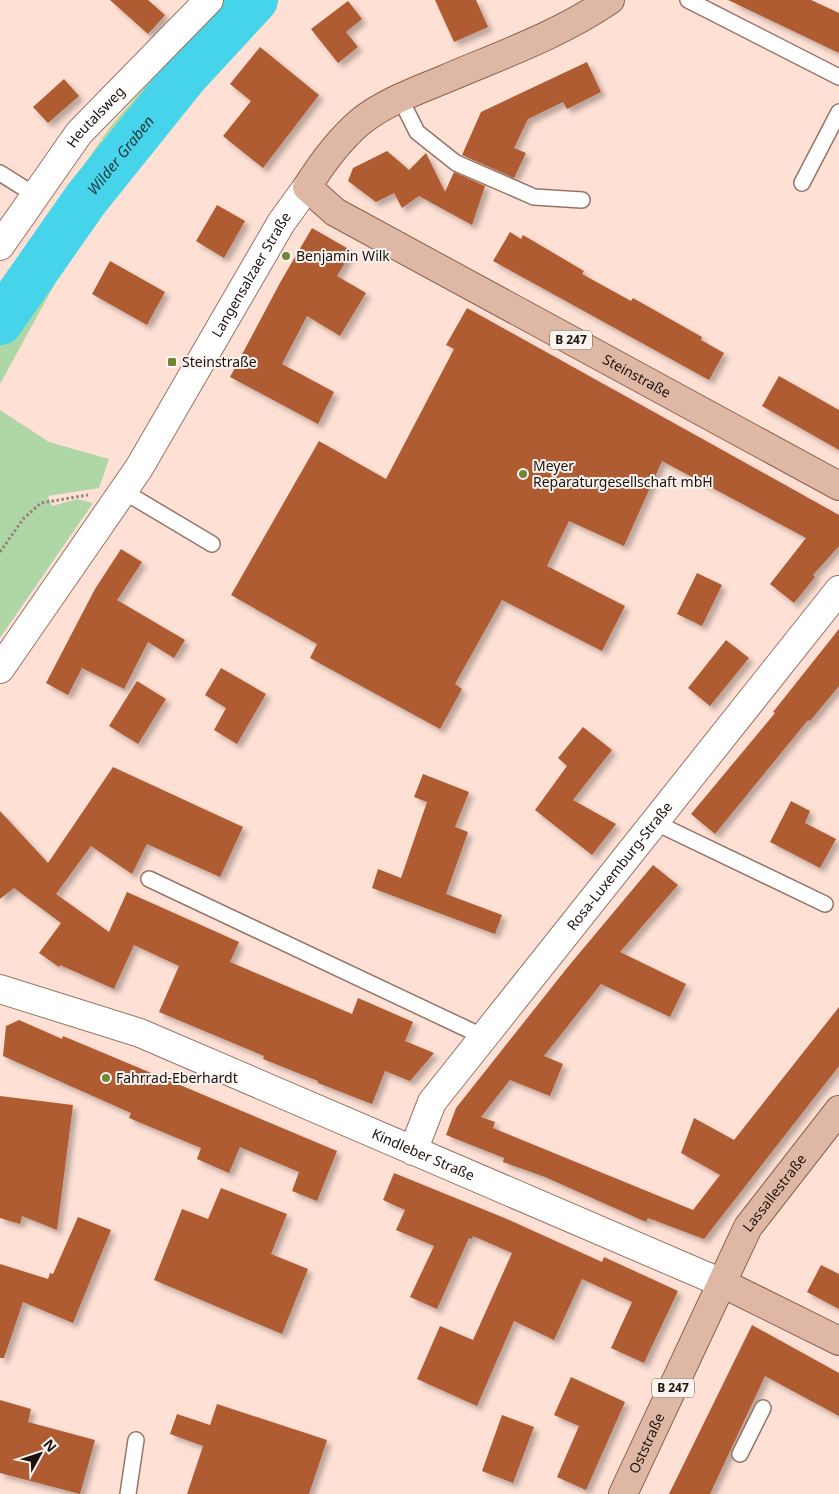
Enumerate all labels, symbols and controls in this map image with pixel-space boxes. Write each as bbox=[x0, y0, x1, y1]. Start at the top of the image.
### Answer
street label: Heutalsweg bbox=[62, 82, 129, 151]
water label: Wilder Graben bbox=[82, 111, 158, 198]
street label: Langensalzaer Straße bbox=[207, 208, 295, 340]
place label: Benjamin Wilk bbox=[296, 246, 390, 265]
marker: Benjamin Wilk bbox=[280, 250, 292, 262]
road number: B 247 bbox=[550, 330, 592, 350]
street label: Steinstraße bbox=[600, 349, 674, 402]
place label: Steinstraße bbox=[182, 352, 257, 371]
marker: Steinstraße bbox=[166, 356, 178, 368]
place label: Meyer Reparaturgesellschaft mbH bbox=[533, 456, 713, 491]
marker: Meyer Reparaturgesellschaft mbH bbox=[517, 468, 529, 480]
street label: Rosa-Luxemburg-Straße bbox=[562, 797, 676, 934]
place label: Fahrrad-Eberhardt bbox=[116, 1068, 238, 1087]
marker: Fahrrad-Eberhardt bbox=[100, 1072, 112, 1084]
street label: Kindleber Straße bbox=[369, 1124, 478, 1185]
street label: Lassallestraße bbox=[738, 1150, 810, 1235]
road number: B 247 bbox=[652, 1379, 694, 1398]
street label: Oststraße bbox=[624, 1410, 669, 1476]
north arrow bbox=[15, 1429, 65, 1479]
text: N bbox=[39, 1435, 61, 1456]

